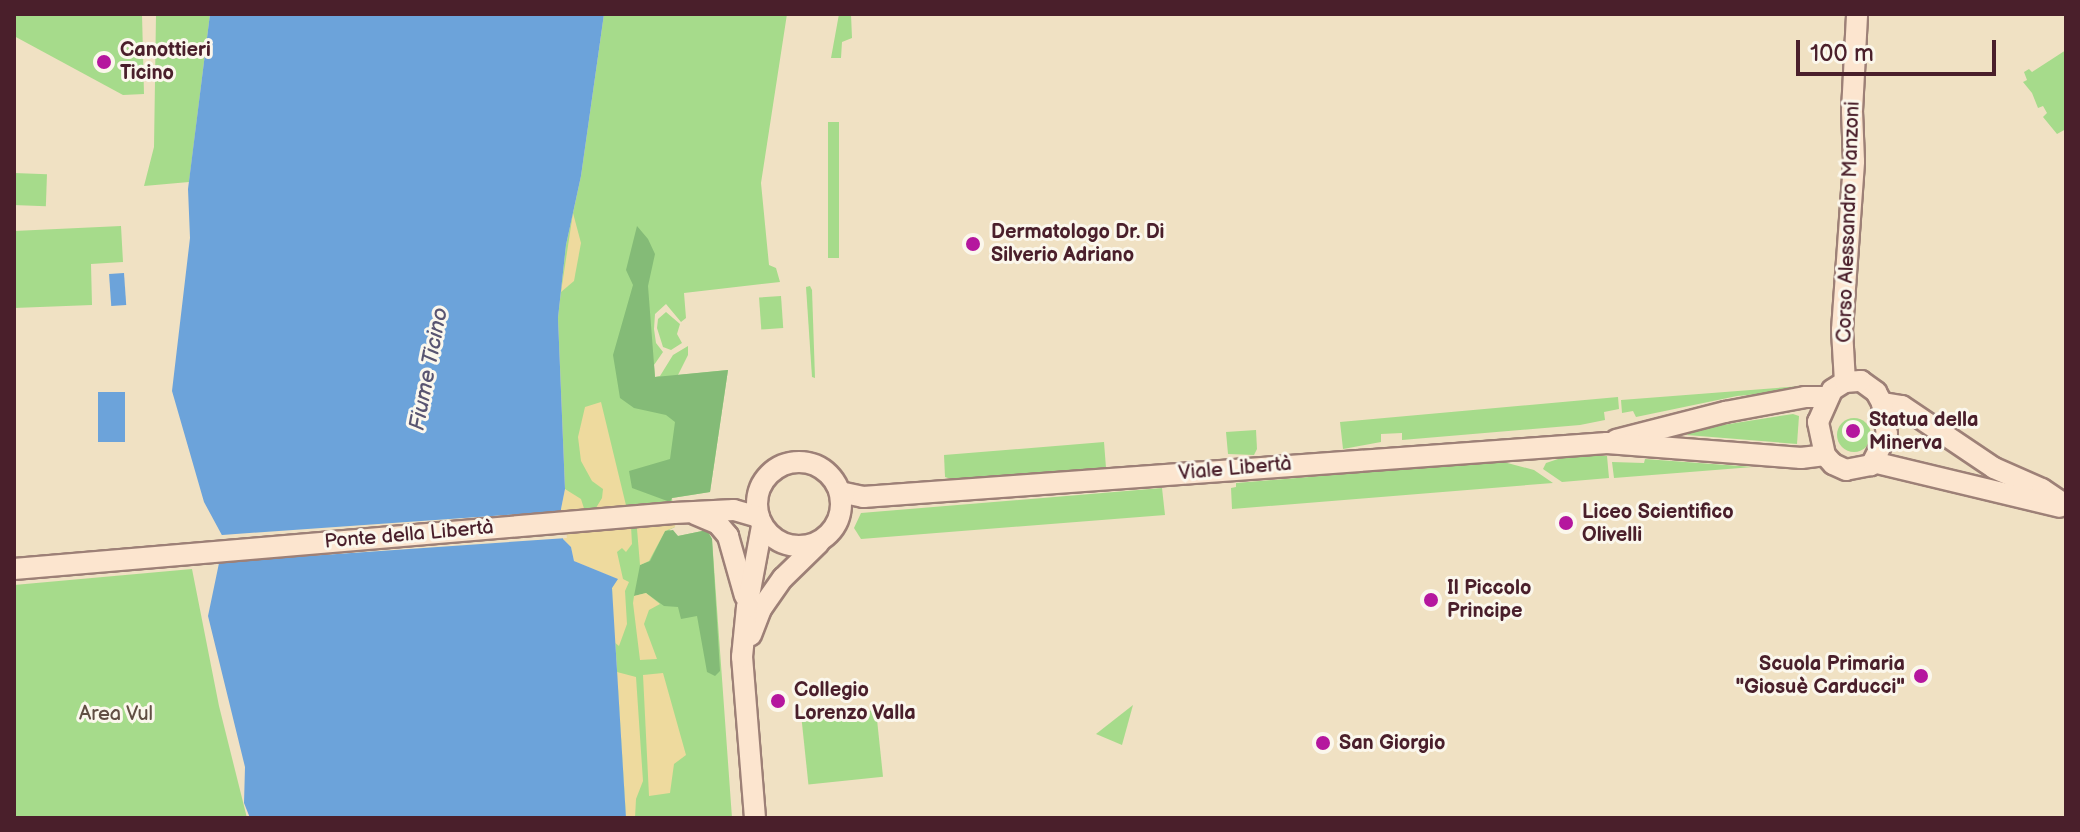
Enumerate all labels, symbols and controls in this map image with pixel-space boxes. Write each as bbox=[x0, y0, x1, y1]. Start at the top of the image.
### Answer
scale bar bbox=[1800, 24, 2000, 74]
place label: Canottieri Ticino bbox=[120, 38, 211, 85]
text: 100 m bbox=[1810, 39, 1874, 68]
marker: Canottieri Ticino bbox=[95, 53, 113, 71]
street label: Corso Alessandro Manzoni bbox=[1833, 101, 1865, 343]
place label: Dermatologo Dr. Di Silverio Adriano bbox=[991, 220, 1164, 267]
marker: Dermatologo Dr. Di Silverio Adriano bbox=[962, 233, 984, 255]
water label: Fiume Ticino bbox=[404, 305, 454, 433]
place label: Statua della Minerva bbox=[1869, 408, 1978, 455]
marker: Statua della Minerva bbox=[1844, 422, 1862, 440]
street label: Viale Libertà bbox=[1177, 452, 1293, 486]
place label: Liceo Scientifico Olivelli bbox=[1582, 500, 1734, 547]
marker: Liceo Scientifico Olivelli bbox=[1557, 514, 1575, 532]
street label: Ponte della Libertà bbox=[323, 516, 495, 554]
place label: Il Piccolo Principe bbox=[1447, 576, 1531, 623]
marker: Il Piccolo Principe bbox=[1422, 591, 1440, 609]
place label: Scuola Primaria "Giosuè Carducci" bbox=[1736, 652, 1905, 699]
marker: Scuola Primaria "Giosuè Carducci" bbox=[1912, 667, 1930, 685]
place label: Collegio Lorenzo Valla bbox=[794, 678, 917, 725]
marker: Collegio Lorenzo Valla bbox=[769, 692, 787, 710]
park label: Area Vul bbox=[79, 702, 153, 726]
place label: San Giorgio bbox=[1339, 731, 1445, 755]
marker: San Giorgio bbox=[1314, 734, 1332, 752]

